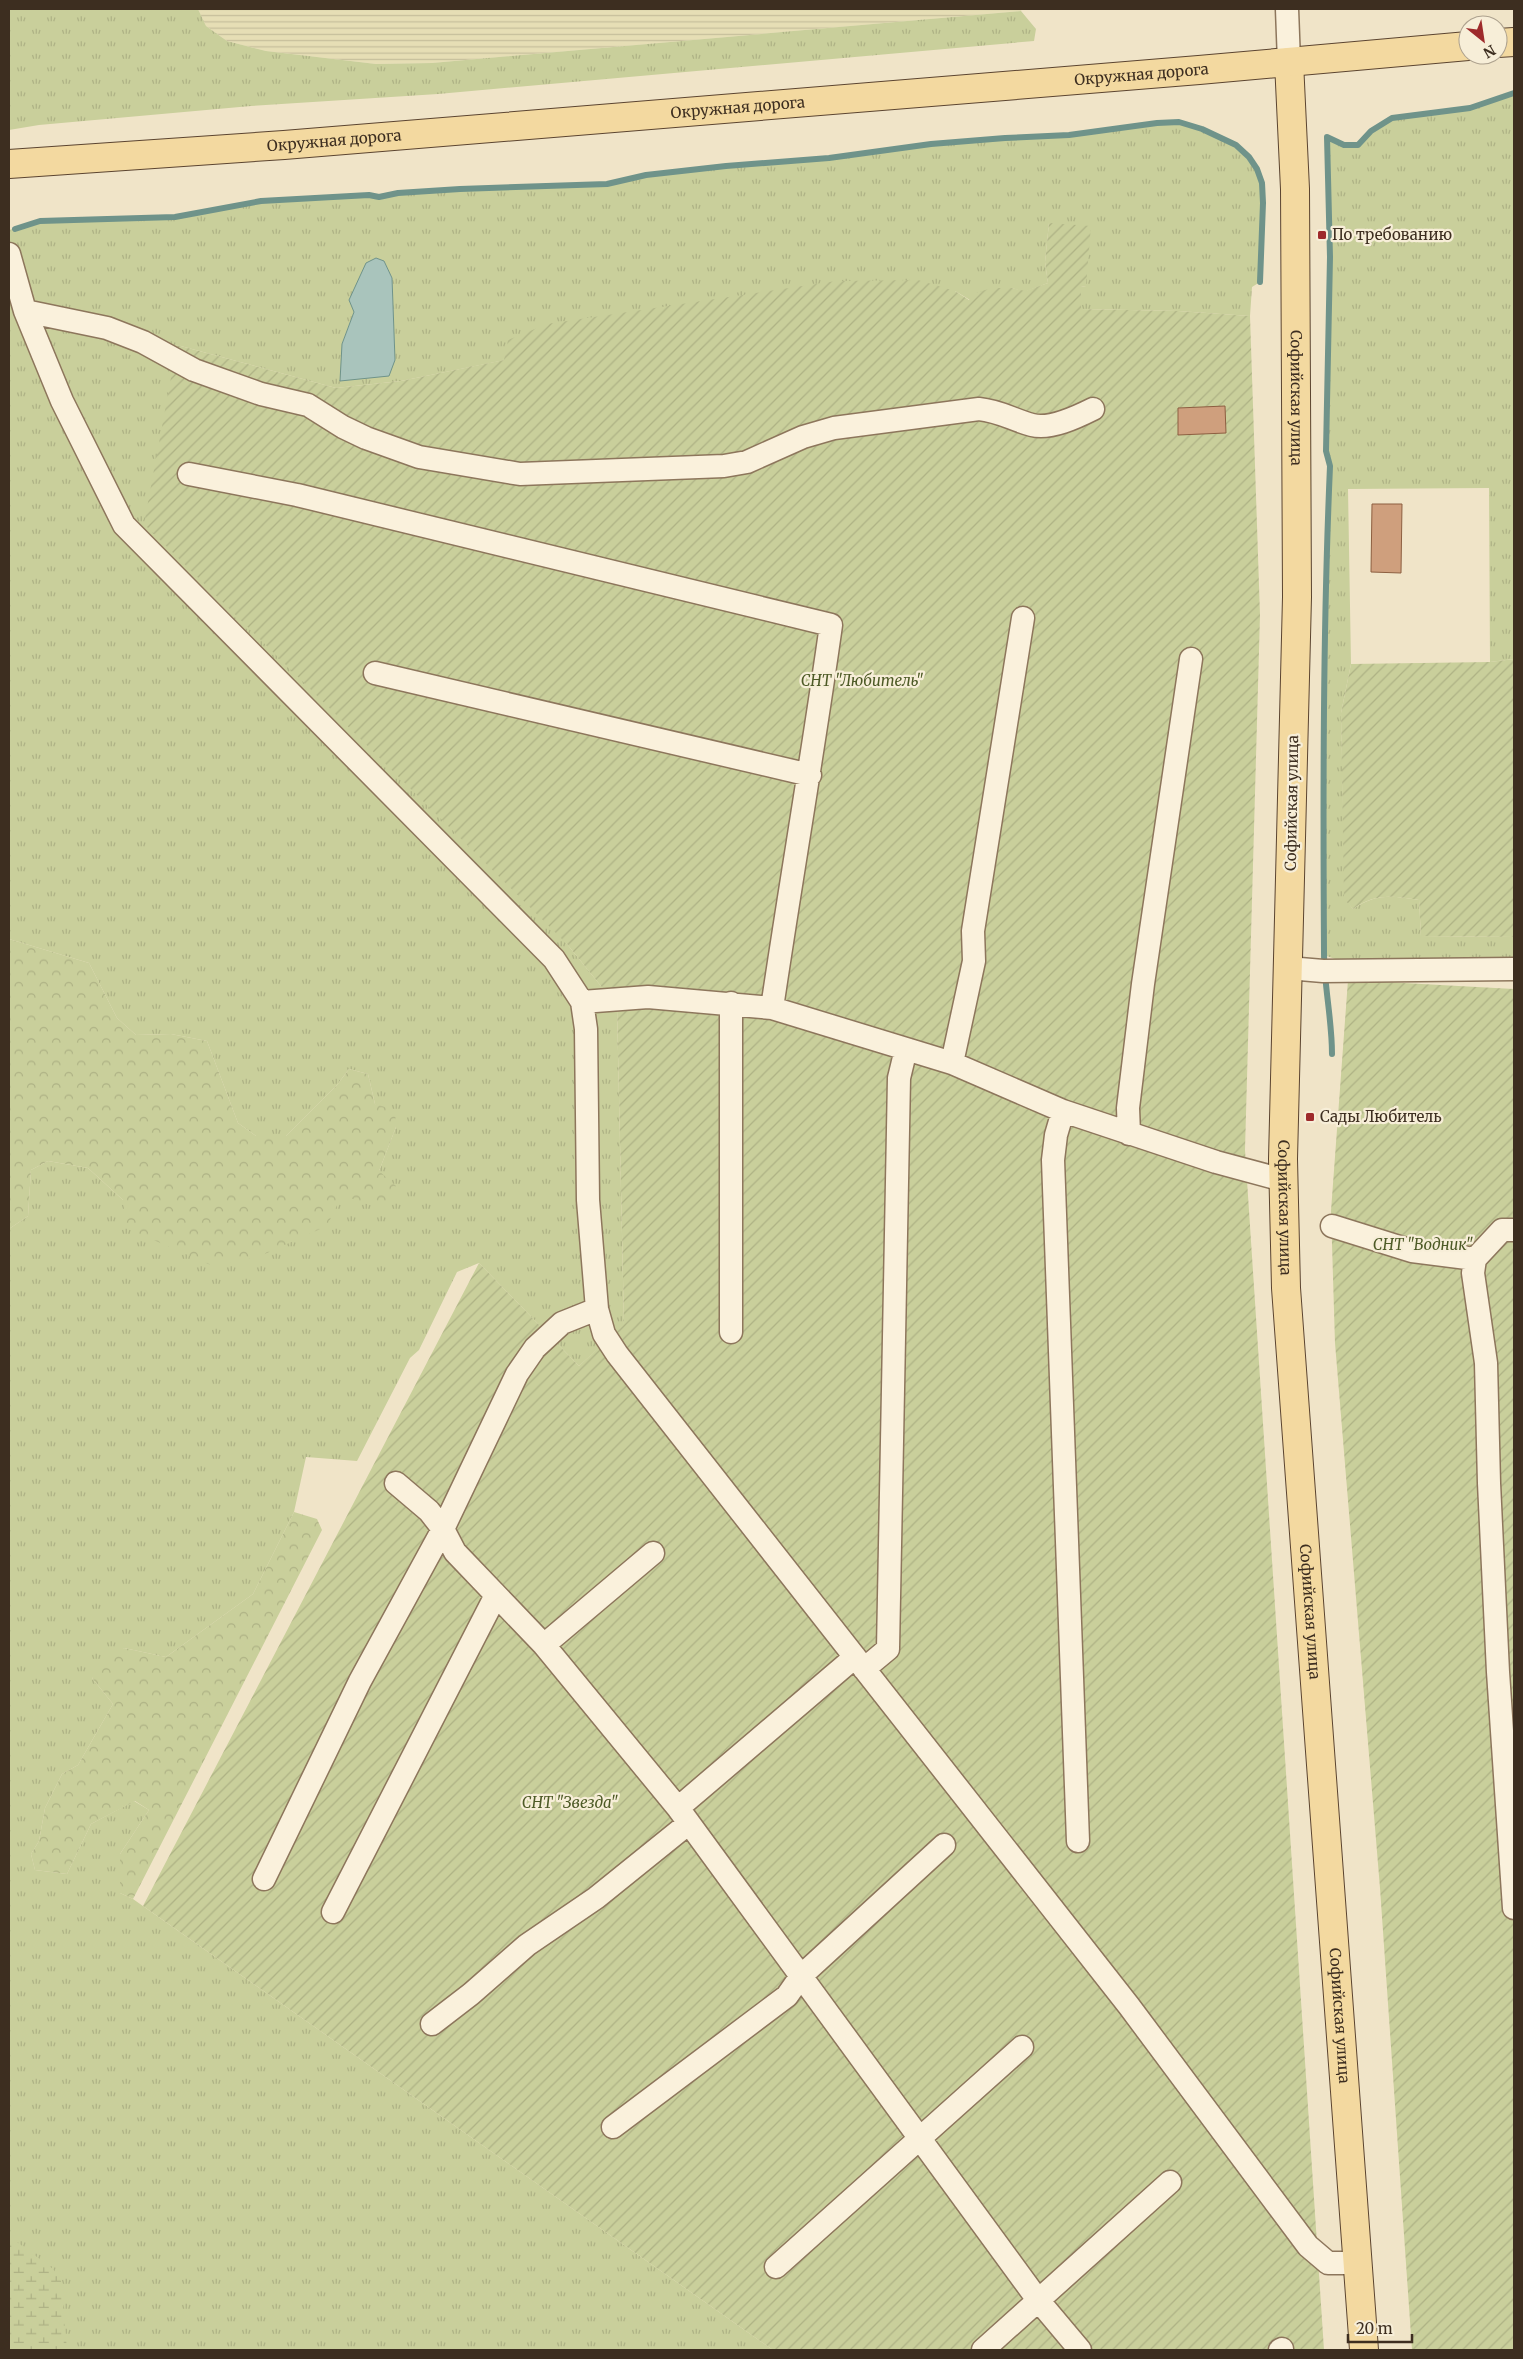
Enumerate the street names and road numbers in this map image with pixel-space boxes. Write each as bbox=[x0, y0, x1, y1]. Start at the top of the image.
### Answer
street label: Окружная дорога bbox=[1074, 59, 1209, 89]
street label: Окружная дорога bbox=[670, 92, 806, 122]
street label: Окружная дорога bbox=[266, 125, 402, 155]
street label: Софийская улица bbox=[1287, 330, 1306, 466]
street label: Софийская улица bbox=[1281, 735, 1302, 871]
street label: Софийская улица bbox=[1274, 1140, 1296, 1276]
street label: Софийская улица bbox=[1296, 1543, 1325, 1680]
street label: Софийская улица bbox=[1325, 1947, 1354, 2084]

